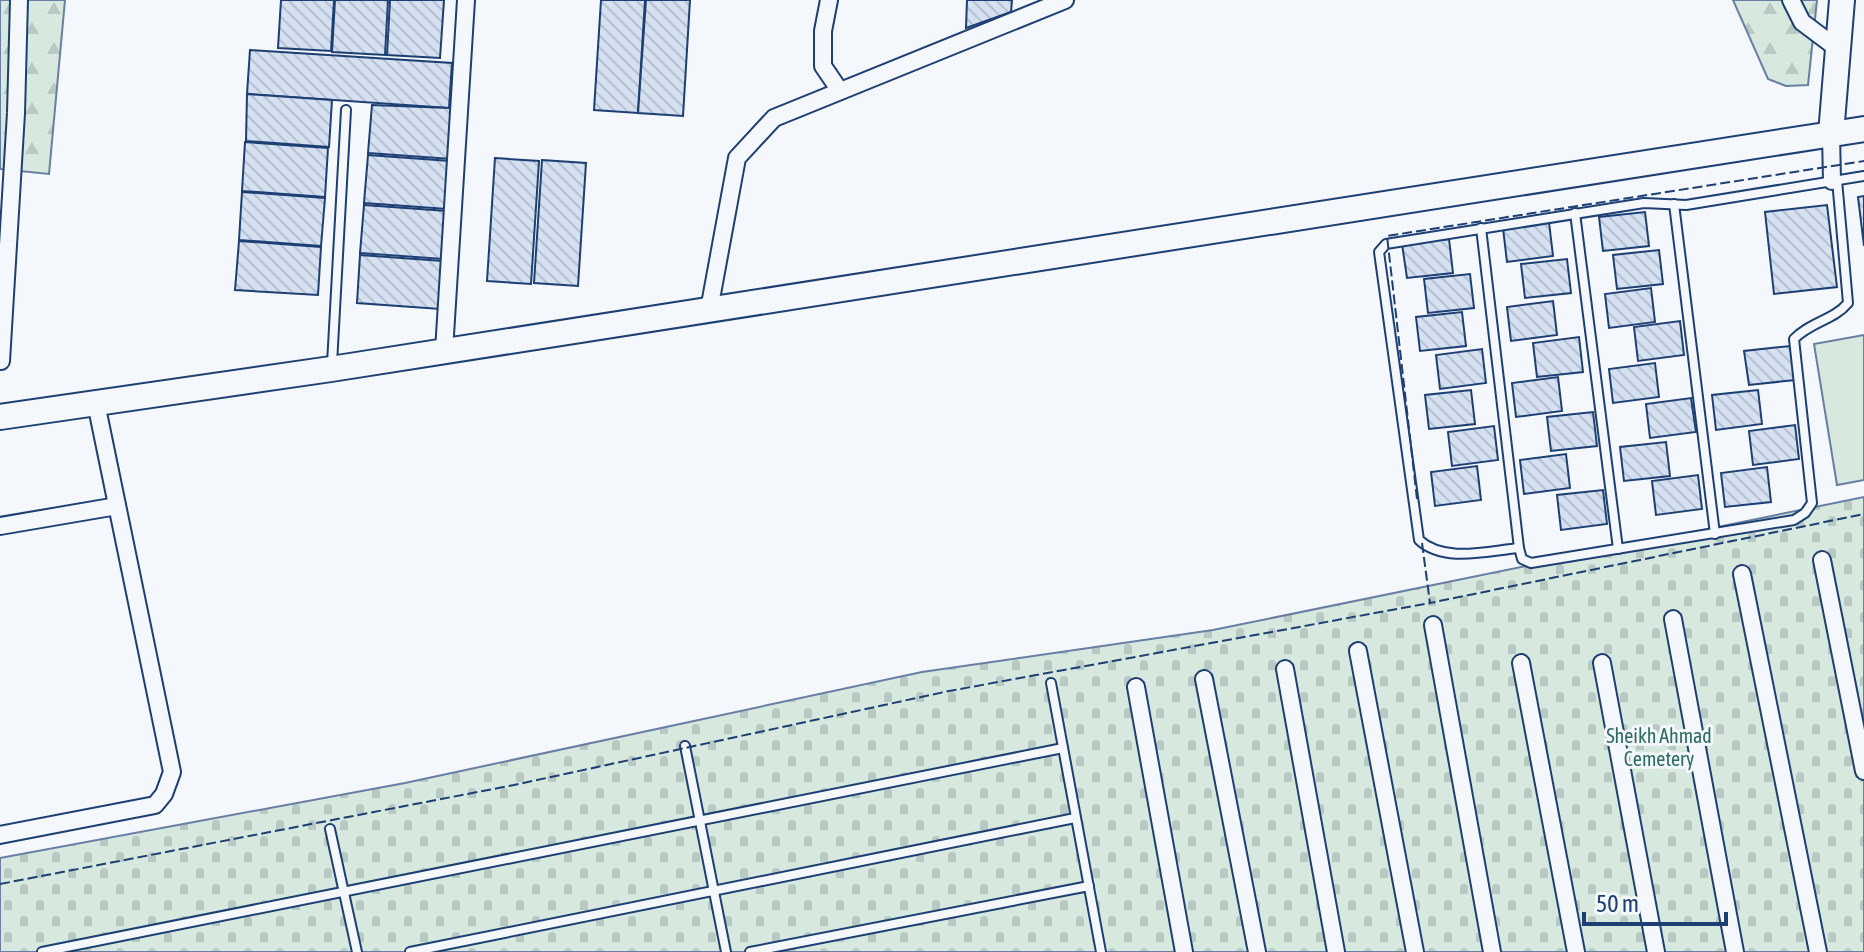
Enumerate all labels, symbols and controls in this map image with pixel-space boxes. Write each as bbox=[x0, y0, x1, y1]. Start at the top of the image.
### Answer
park label: Sheikh Ahmad Cemetery bbox=[1606, 724, 1712, 770]
scale bar bbox=[1584, 876, 1726, 926]
text: 50 m bbox=[1596, 890, 1639, 917]

